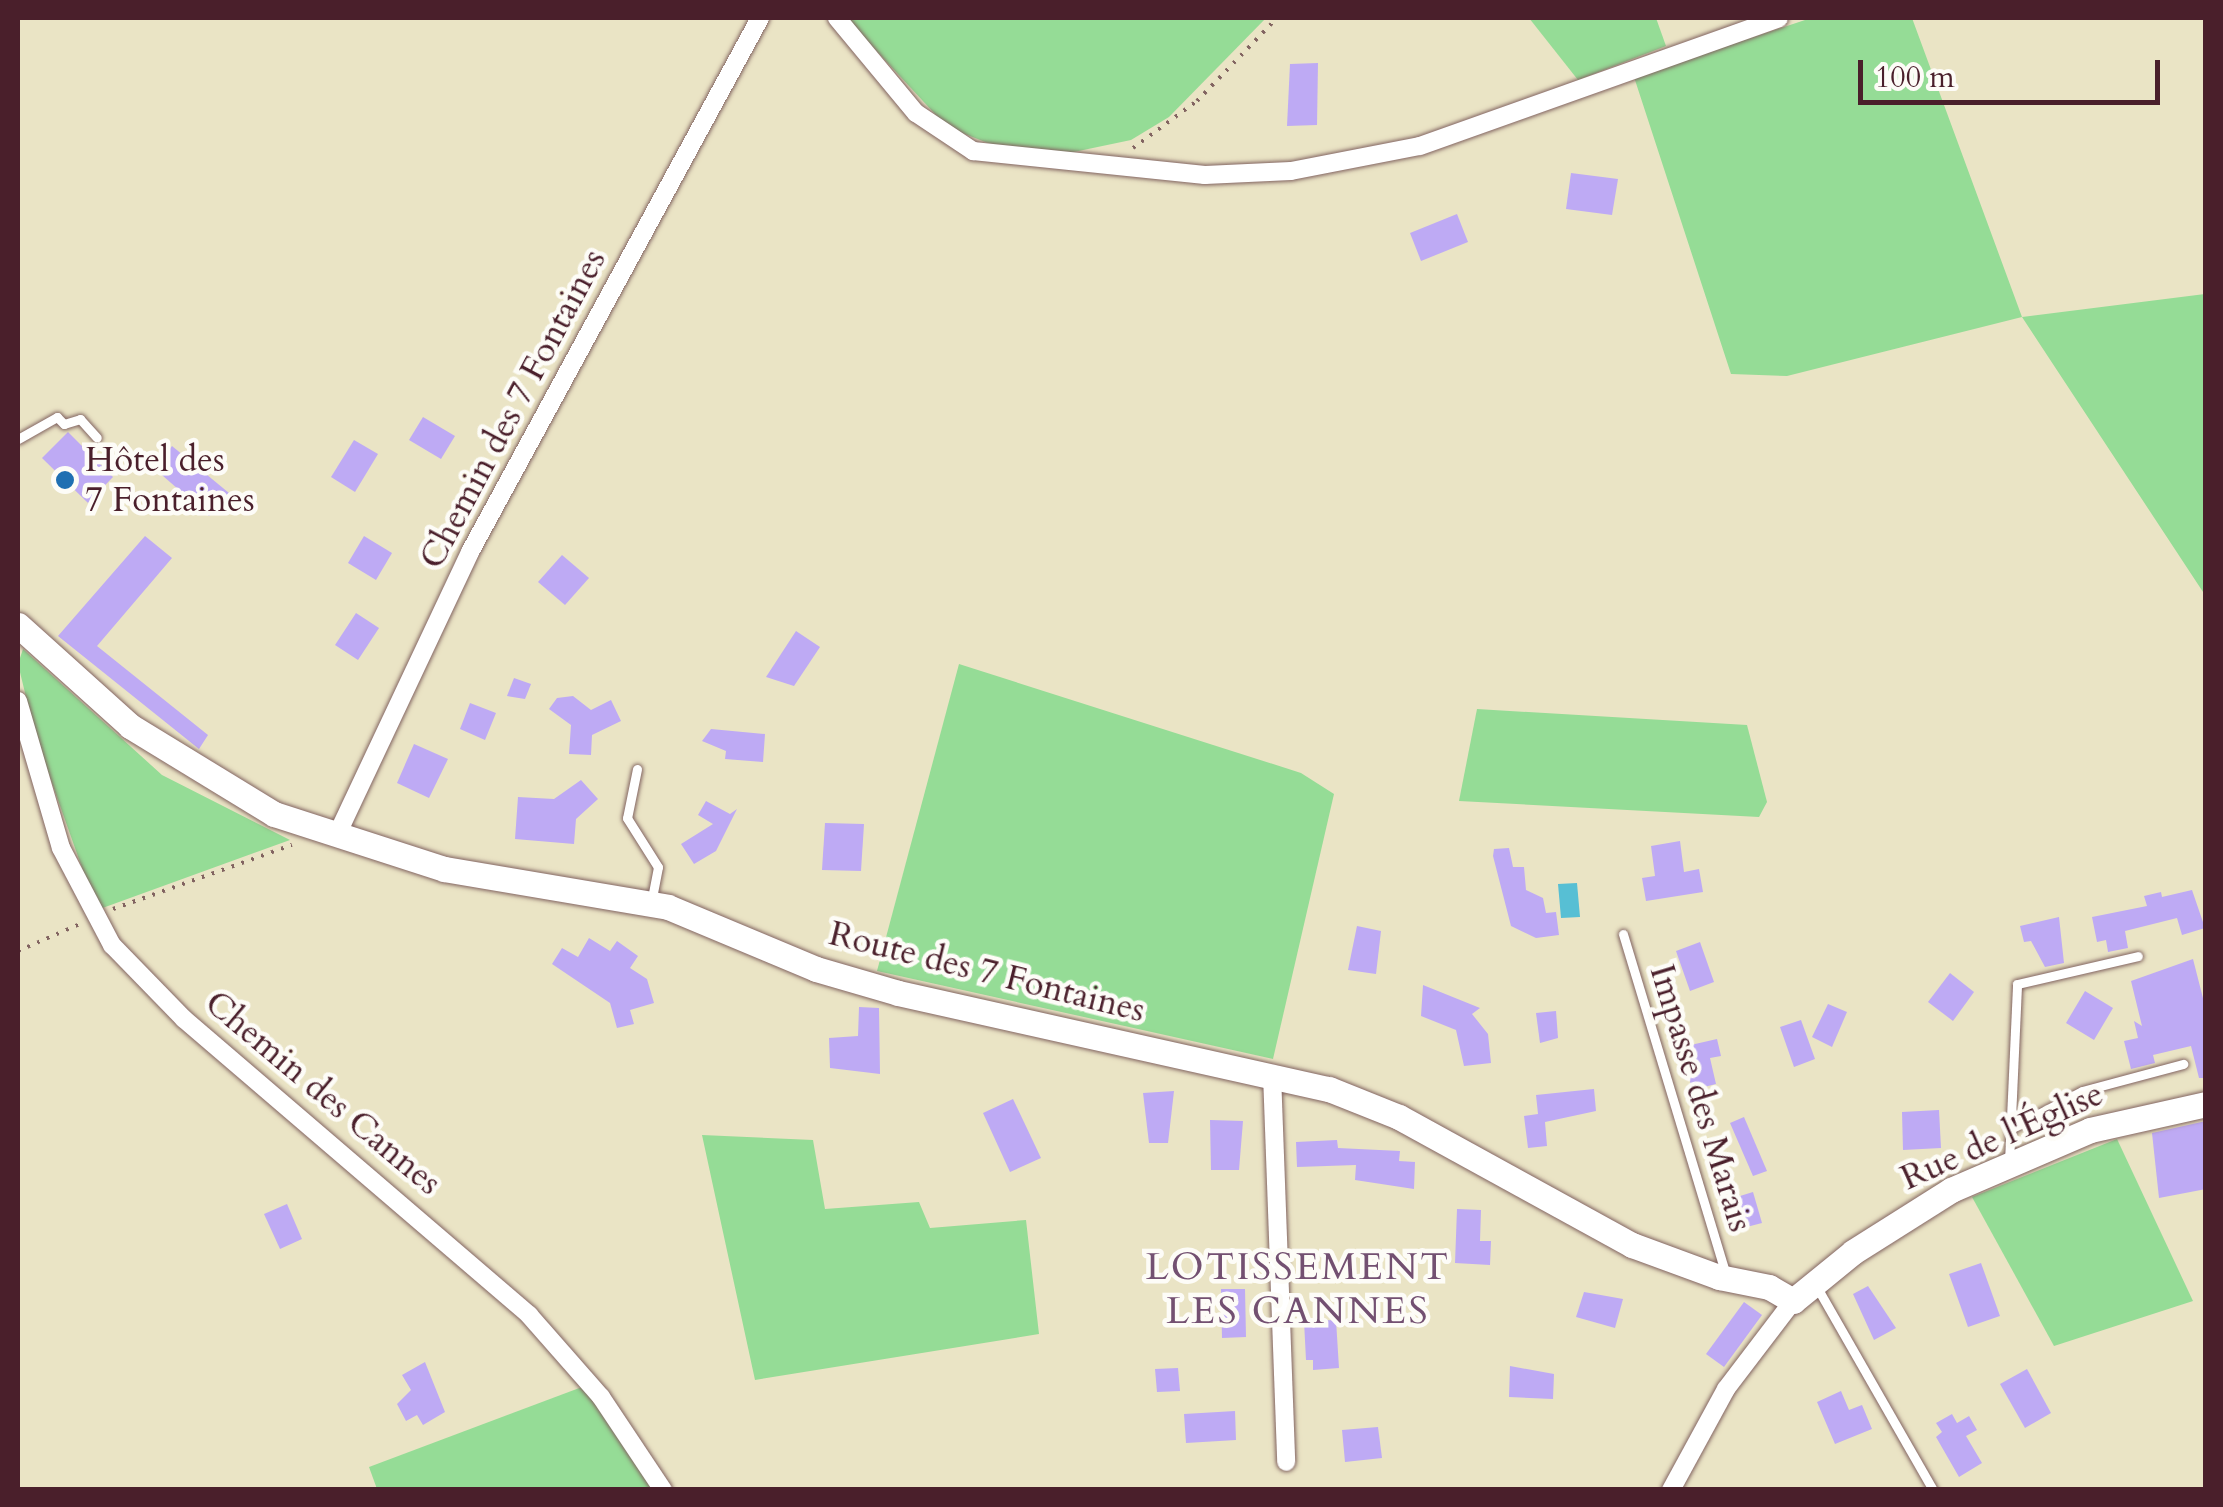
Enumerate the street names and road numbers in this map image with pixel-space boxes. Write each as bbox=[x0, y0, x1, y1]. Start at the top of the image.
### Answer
street label: Chemin des 7 Fontaines bbox=[411, 242, 615, 576]
street label: Route des 7 Fontaines bbox=[825, 912, 1149, 1032]
street label: Impasse des Marais bbox=[1640, 959, 1762, 1237]
street label: Chemin des Cannes bbox=[196, 982, 450, 1204]
street label: Rue de l'Église bbox=[1894, 1073, 2110, 1199]

